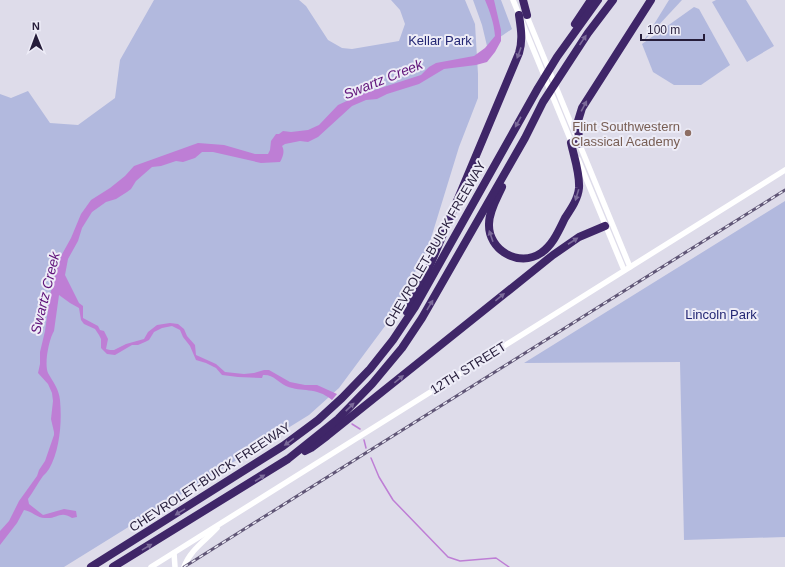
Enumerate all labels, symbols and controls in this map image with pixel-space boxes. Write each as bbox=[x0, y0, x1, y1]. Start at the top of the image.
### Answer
north arrow bbox=[16, 16, 56, 56]
scale bar bbox=[641, 16, 704, 42]
text: N bbox=[32, 20, 40, 32]
text: 100 m bbox=[647, 23, 680, 37]
park label: Kellar Park bbox=[408, 33, 472, 48]
one-way arrow bbox=[579, 35, 587, 46]
one-way arrow bbox=[515, 47, 521, 59]
water label: Swartz Creek bbox=[341, 55, 426, 102]
one-way arrow bbox=[580, 100, 587, 112]
one-way arrow bbox=[515, 116, 522, 128]
place label: Flint Southwestern Classical Academy bbox=[571, 119, 680, 149]
marker: Flint Southwestern Classical Academy bbox=[683, 128, 693, 138]
street label: CHEVROLET-BUICK FREEWAY bbox=[381, 158, 489, 330]
one-way arrow bbox=[574, 189, 580, 201]
one-way arrow bbox=[488, 229, 494, 241]
one-way arrow bbox=[568, 237, 578, 245]
water label: Swartz Creek bbox=[27, 249, 63, 336]
one-way arrow bbox=[494, 293, 505, 302]
one-way arrow bbox=[427, 299, 434, 311]
park label: Lincoln Park bbox=[685, 307, 757, 322]
street label: 12TH STREET bbox=[427, 339, 509, 397]
one-way arrow bbox=[393, 374, 404, 383]
one-way arrow bbox=[345, 402, 355, 412]
street label: CHEVROLET-BUICK FREEWAY bbox=[127, 419, 294, 535]
one-way arrow bbox=[284, 438, 294, 446]
one-way arrow bbox=[255, 474, 265, 482]
one-way arrow bbox=[174, 508, 185, 515]
one-way arrow bbox=[141, 543, 153, 550]

